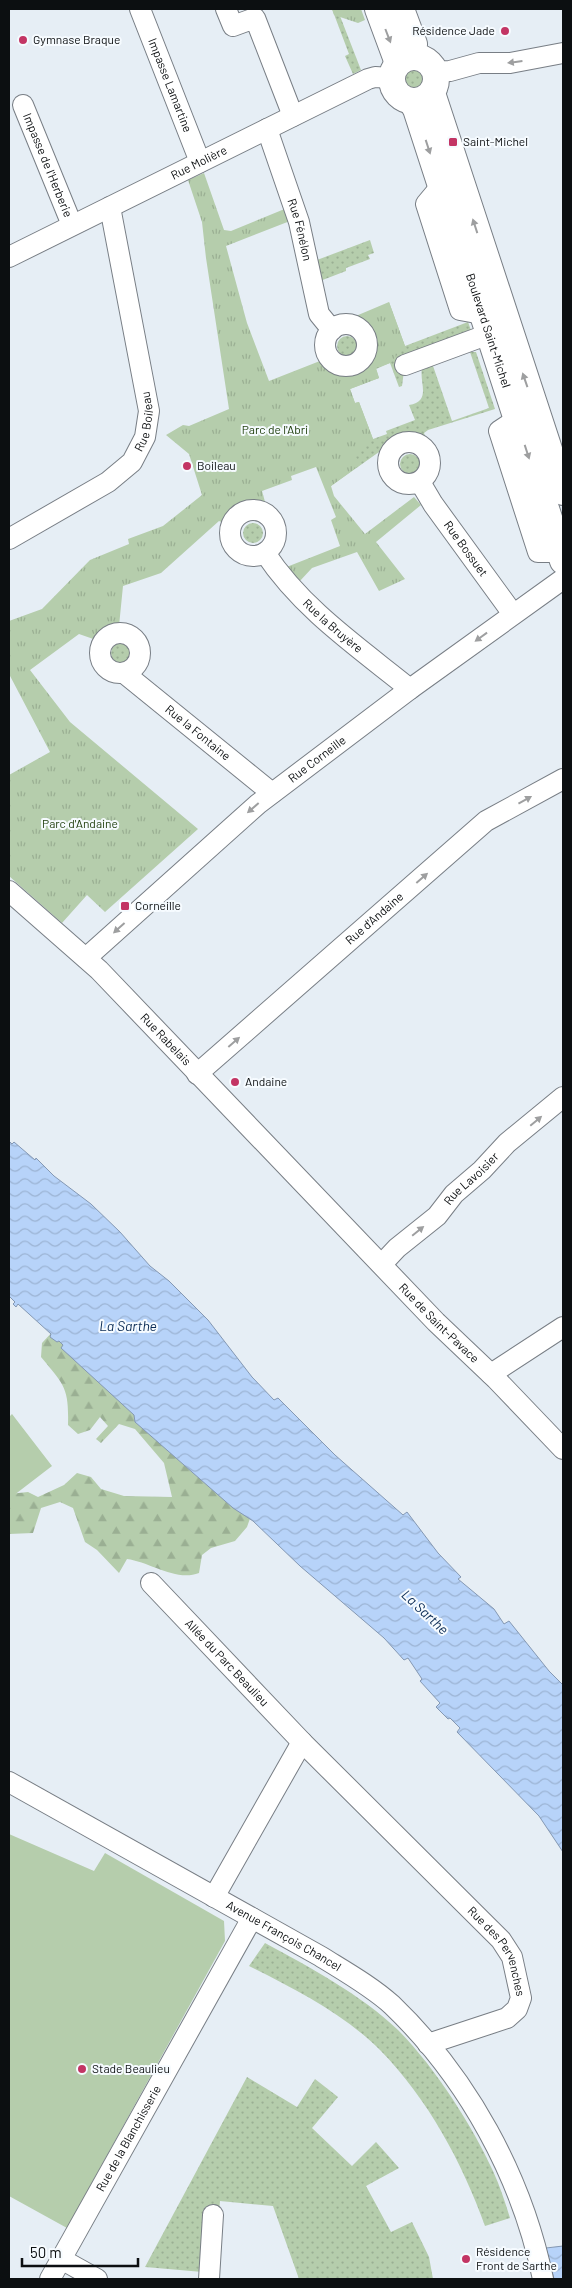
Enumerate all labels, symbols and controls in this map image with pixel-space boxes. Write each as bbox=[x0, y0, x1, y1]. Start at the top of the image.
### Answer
place label: Résidence Jade bbox=[412, 23, 495, 37]
marker: Résidence Jade bbox=[499, 25, 511, 37]
one-way arrow bbox=[385, 28, 392, 43]
place label: Gymnase Braque bbox=[33, 32, 120, 46]
marker: Gymnase Braque bbox=[17, 34, 29, 46]
street label: Impasse Lamartine bbox=[146, 36, 196, 134]
one-way arrow bbox=[507, 58, 523, 66]
street label: Impasse de l'Herberie bbox=[21, 111, 76, 219]
place label: Saint-Michel bbox=[463, 134, 528, 148]
marker: Saint-Michel bbox=[447, 136, 459, 148]
one-way arrow bbox=[425, 140, 433, 155]
street label: Rue Molière bbox=[168, 142, 229, 182]
street label: Rue Fénélon bbox=[285, 196, 315, 262]
one-way arrow bbox=[470, 218, 478, 233]
street label: Boulevard Saint-Michel bbox=[464, 271, 514, 389]
one-way arrow bbox=[521, 372, 529, 387]
street label: Rue Boileau bbox=[131, 390, 155, 453]
park label: Parc de l'Abri bbox=[242, 422, 308, 436]
one-way arrow bbox=[524, 444, 532, 459]
place label: Boileau bbox=[197, 458, 236, 472]
marker: Boileau bbox=[181, 460, 193, 472]
street label: Rue Bossuet bbox=[442, 518, 491, 579]
street label: Rue la Bruyère bbox=[301, 596, 366, 655]
one-way arrow bbox=[474, 632, 488, 642]
street label: Rue la Fontaine bbox=[163, 702, 234, 763]
street label: Rue Corneille bbox=[285, 732, 348, 785]
one-way arrow bbox=[517, 796, 532, 804]
one-way arrow bbox=[246, 803, 259, 814]
park label: Parc d'Andaine bbox=[42, 816, 118, 830]
one-way arrow bbox=[416, 873, 428, 884]
street label: Rue d'Andaine bbox=[342, 889, 406, 947]
place label: Corneille bbox=[135, 898, 181, 912]
marker: Corneille bbox=[119, 900, 131, 912]
one-way arrow bbox=[112, 923, 125, 934]
street label: Rue Rabelais bbox=[138, 1010, 195, 1068]
one-way arrow bbox=[227, 1037, 240, 1048]
place label: Andaine bbox=[245, 1074, 287, 1088]
marker: Andaine bbox=[229, 1076, 241, 1088]
one-way arrow bbox=[530, 1115, 543, 1126]
street label: Rue Lavoisier bbox=[440, 1148, 501, 1207]
one-way arrow bbox=[412, 1226, 425, 1237]
street label: Rue de Saint-Pavace bbox=[397, 1280, 482, 1365]
water label: La Sarthe bbox=[99, 1317, 157, 1334]
water label: La Sarthe bbox=[398, 1586, 452, 1638]
street label: Allée du Parc Beaulieu bbox=[183, 1616, 272, 1709]
street label: Avenue François Chancel bbox=[224, 1897, 344, 1973]
street label: Rue des Pervenches bbox=[465, 1903, 528, 1998]
place label: Stade Beaulieu bbox=[92, 2061, 170, 2075]
marker: Stade Beaulieu bbox=[76, 2063, 88, 2075]
street label: Rue de la Blanchisserie bbox=[92, 2082, 163, 2194]
scale bar bbox=[22, 2236, 139, 2268]
text: 50 m bbox=[30, 2243, 62, 2261]
place label: Résidence Front de Sarthe bbox=[476, 2244, 557, 2272]
marker: Résidence Front de Sarthe bbox=[460, 2253, 472, 2265]

